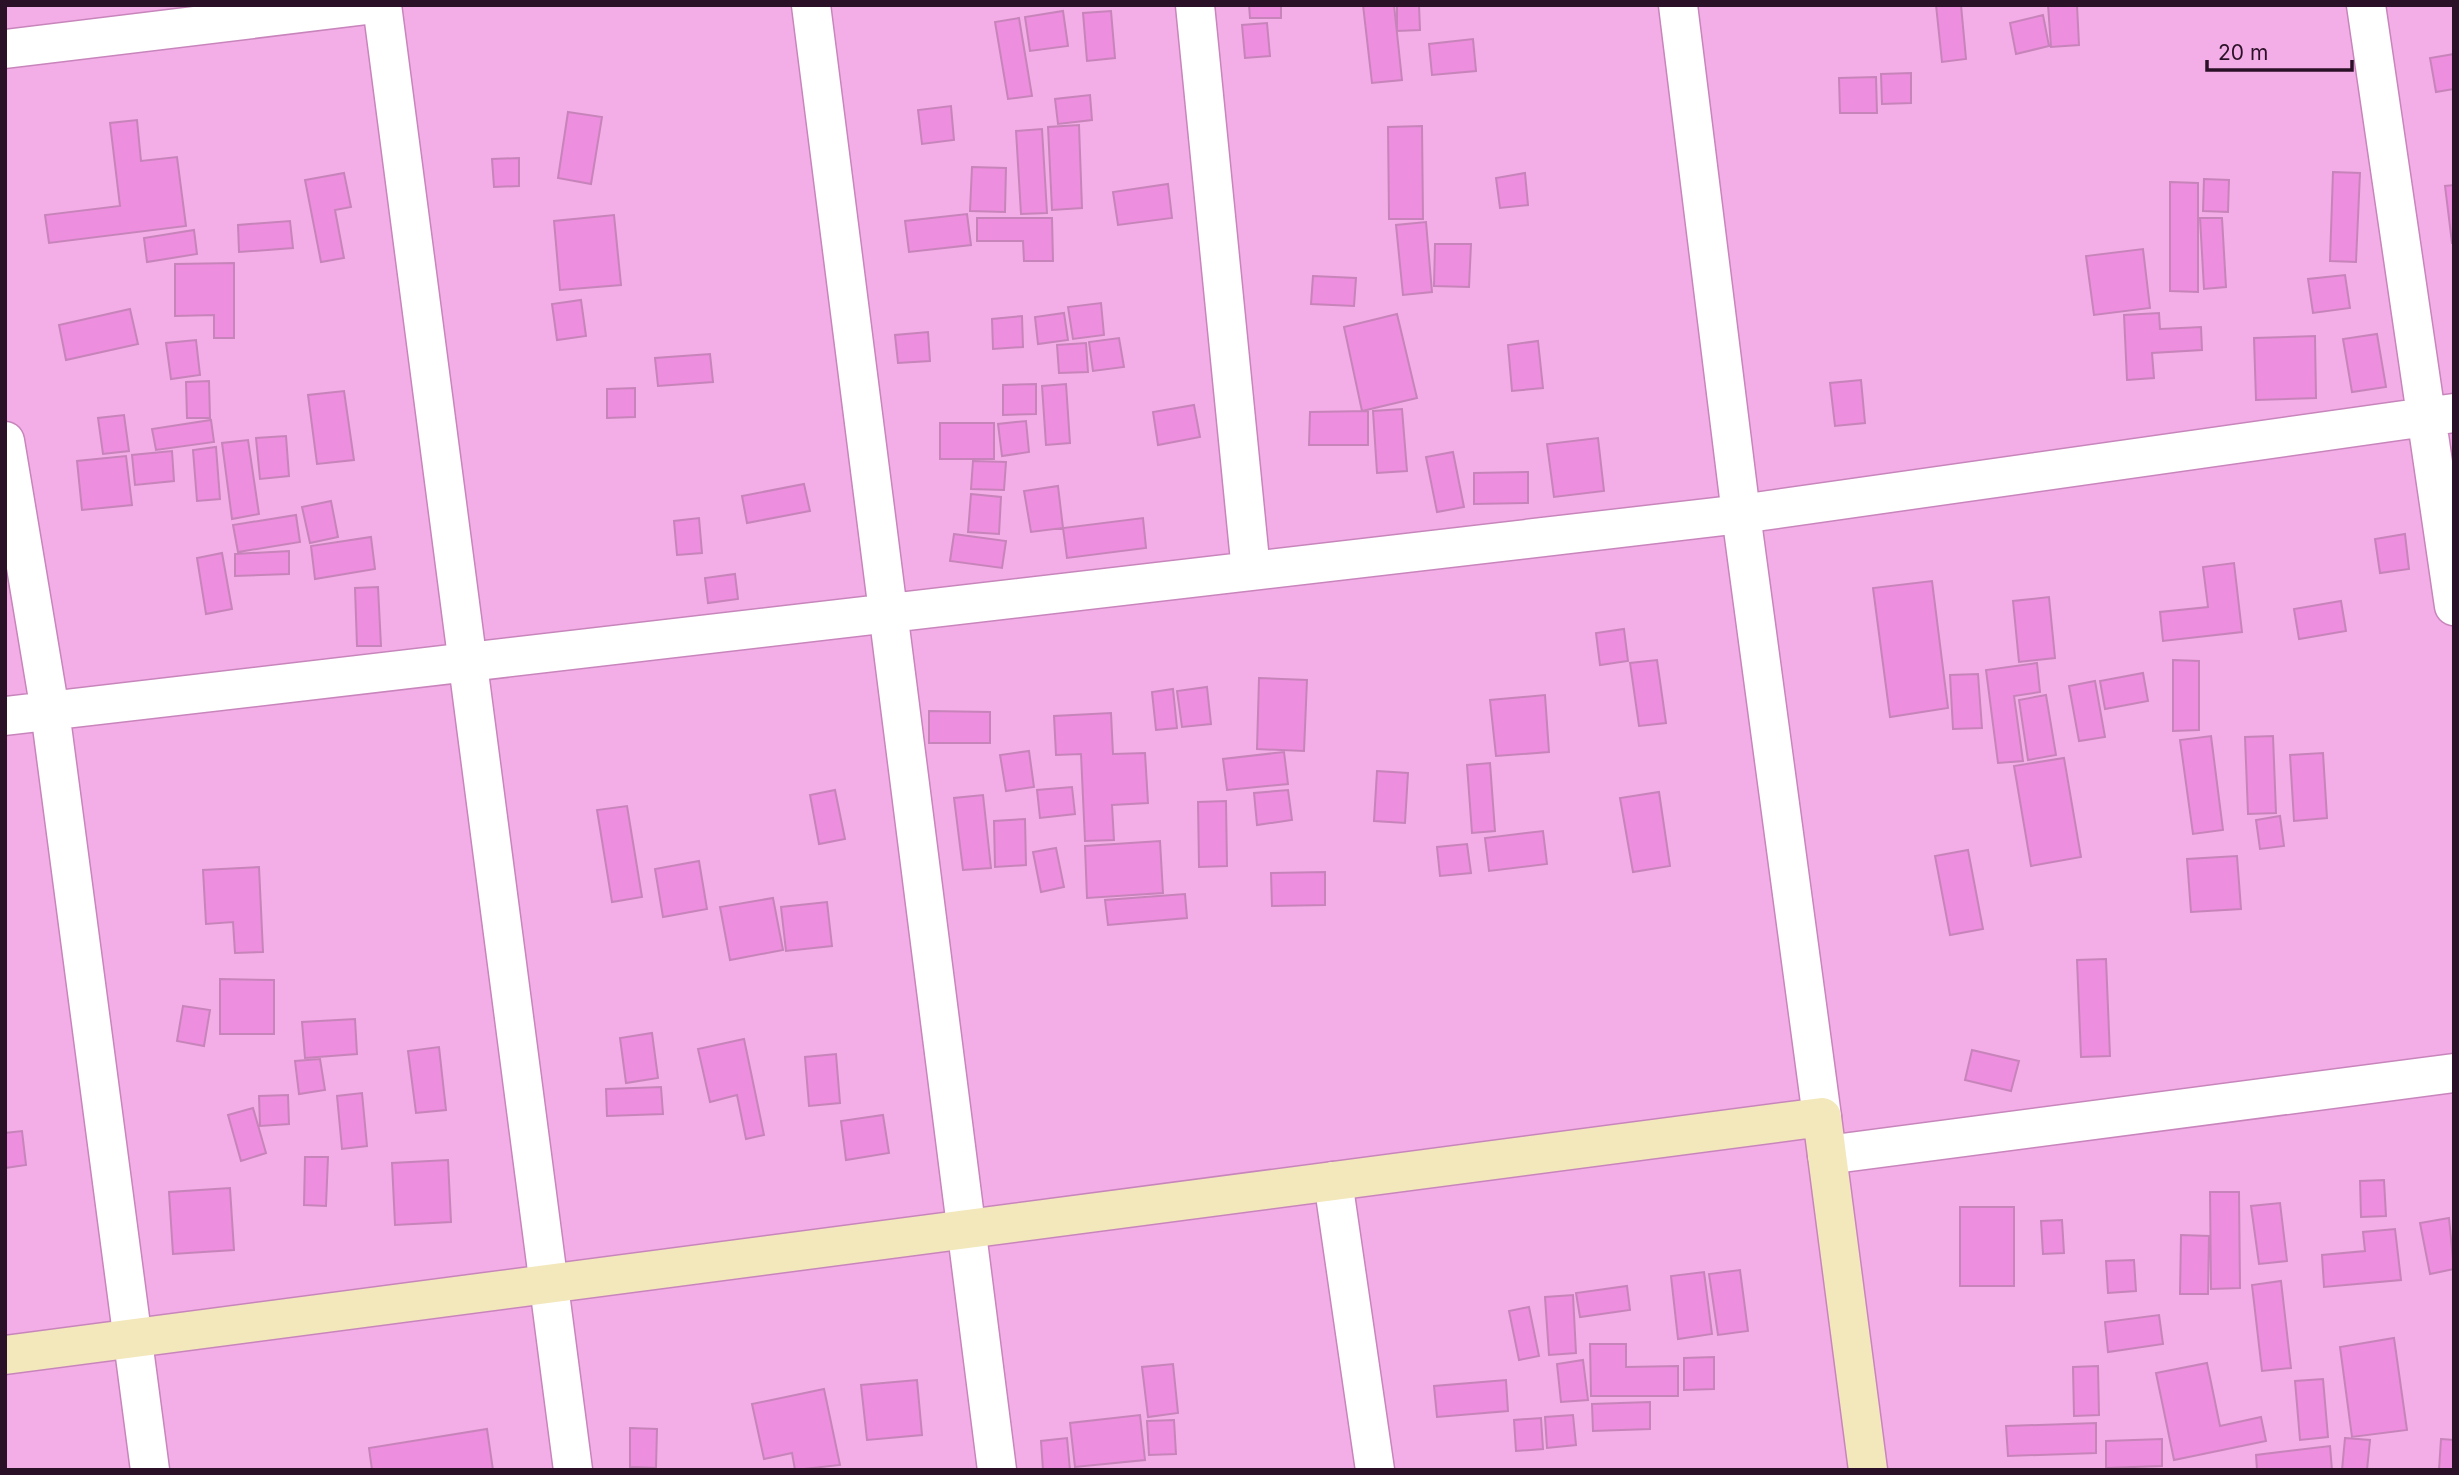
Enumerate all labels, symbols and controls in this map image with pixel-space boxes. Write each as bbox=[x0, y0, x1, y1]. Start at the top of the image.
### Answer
scale bar bbox=[2207, 28, 2352, 72]
text: 20 m bbox=[2218, 40, 2268, 65]

